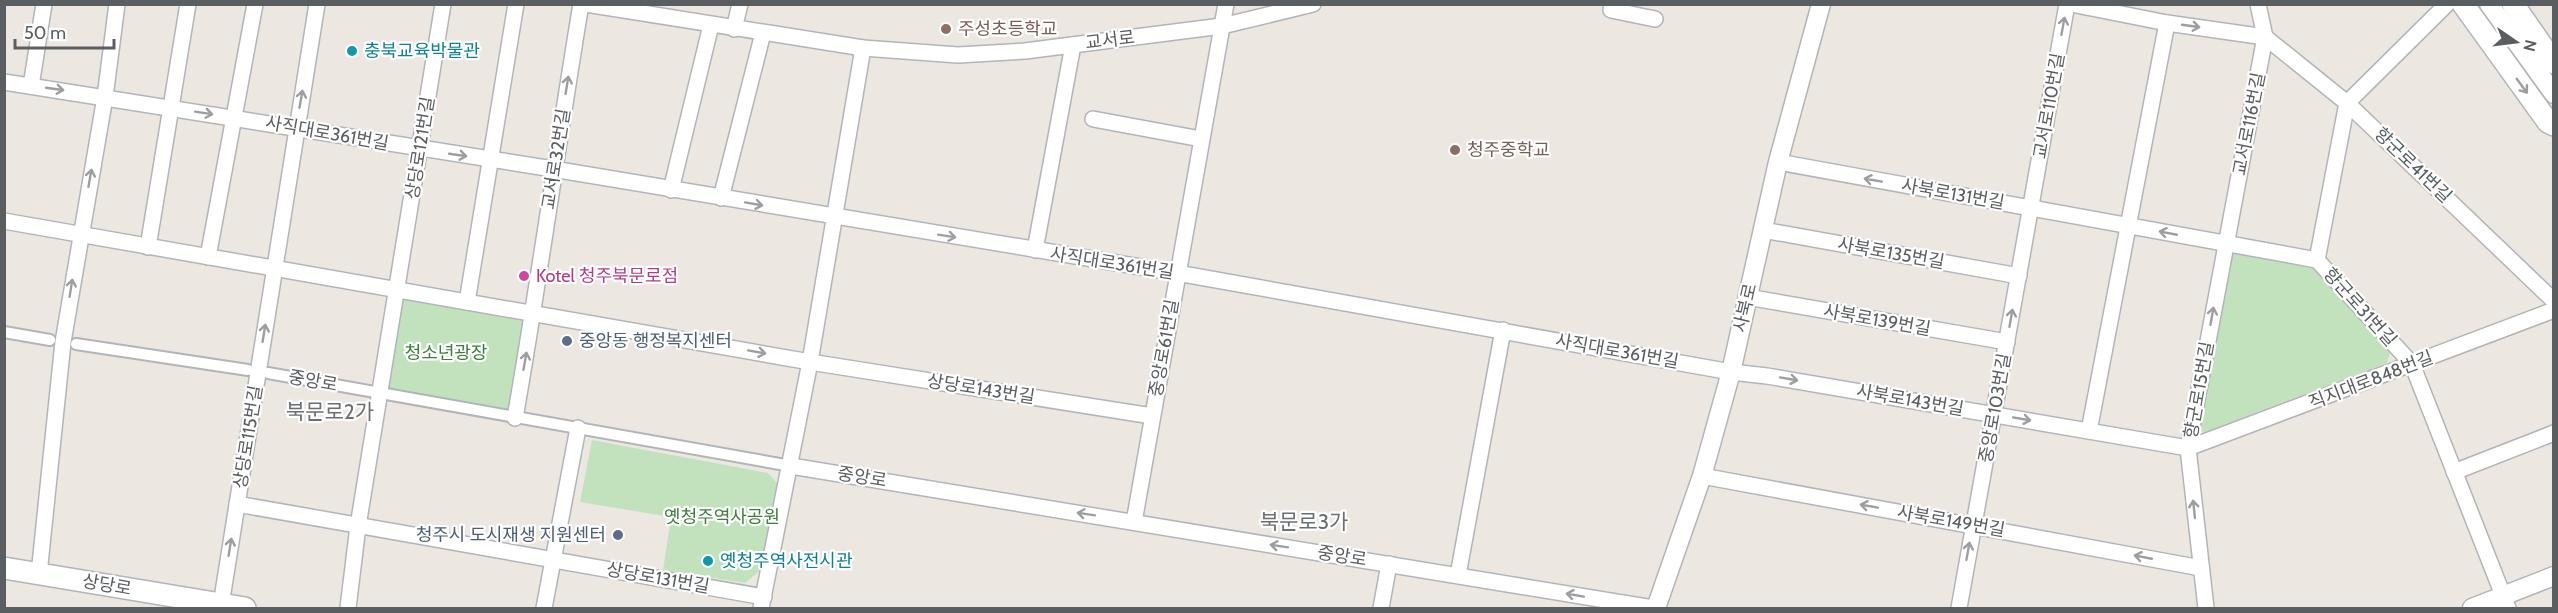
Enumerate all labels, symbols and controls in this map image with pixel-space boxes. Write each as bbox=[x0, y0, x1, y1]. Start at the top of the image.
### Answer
scale bar bbox=[15, 12, 114, 50]
north arrow bbox=[2486, 12, 2546, 72]
one-way arrow bbox=[2058, 17, 2069, 36]
place label: 주성초등학교 bbox=[958, 18, 1057, 40]
one-way arrow bbox=[2180, 21, 2200, 32]
text: 50 m bbox=[24, 22, 66, 44]
marker: 주성초등학교 bbox=[939, 22, 953, 36]
street label: 교서로 bbox=[1084, 26, 1136, 54]
text: N bbox=[2519, 38, 2541, 53]
place label: 충북교육박물관 bbox=[364, 40, 480, 62]
marker: 충북교육박물관 bbox=[345, 44, 359, 58]
street label: 교서로110번길 bbox=[2029, 51, 2069, 161]
street label: 교서로116번길 bbox=[2228, 70, 2270, 178]
one-way arrow bbox=[562, 76, 573, 95]
one-way arrow bbox=[2516, 77, 2528, 93]
one-way arrow bbox=[44, 84, 64, 95]
one-way arrow bbox=[296, 90, 307, 110]
street label: 상당로121번길 bbox=[401, 95, 439, 201]
one-way arrow bbox=[193, 107, 213, 118]
street label: 교서로32번길 bbox=[537, 107, 575, 211]
street label: 사직대로361번길 bbox=[264, 111, 390, 155]
street label: 향군로41번길 bbox=[2370, 123, 2456, 207]
place label: 청주중학교 bbox=[1467, 139, 1550, 161]
marker: 청주중학교 bbox=[1448, 143, 1462, 157]
one-way arrow bbox=[448, 150, 468, 161]
one-way arrow bbox=[85, 168, 96, 188]
one-way arrow bbox=[1864, 174, 1883, 185]
street label: 사북로131번길 bbox=[1900, 174, 2006, 214]
one-way arrow bbox=[744, 199, 764, 210]
one-way arrow bbox=[2159, 227, 2179, 238]
one-way arrow bbox=[936, 231, 956, 242]
street label: 사북로135번길 bbox=[1836, 233, 1946, 273]
street label: 사직대로361번길 bbox=[1049, 242, 1175, 284]
street label: 향군로31번길 bbox=[2319, 263, 2401, 351]
place label: Kotel 청주북문로점 bbox=[536, 265, 678, 287]
marker: Kotel 청주북문로점 bbox=[517, 269, 531, 283]
one-way arrow bbox=[66, 279, 77, 299]
street label: 사북로 bbox=[1729, 281, 1761, 335]
street label: 중앙로61번길 bbox=[1145, 297, 1183, 399]
street label: 사북로139번길 bbox=[1822, 300, 1932, 340]
one-way arrow bbox=[2207, 307, 2218, 327]
one-way arrow bbox=[2006, 308, 2017, 328]
one-way arrow bbox=[259, 324, 270, 344]
street label: 사직대로361번길 bbox=[1554, 329, 1680, 373]
place label: 중앙동 행정복지센터 bbox=[579, 330, 732, 352]
marker: 중앙동 행정복지센터 bbox=[560, 334, 574, 348]
street label: 향군로15번길 bbox=[2180, 340, 2218, 440]
park label: 청소년광장 bbox=[405, 342, 487, 364]
street label: 직지대로848번길 bbox=[2306, 346, 2436, 414]
one-way arrow bbox=[746, 347, 766, 358]
one-way arrow bbox=[520, 351, 531, 371]
street label: 중앙로103번길 bbox=[1975, 351, 2015, 465]
street label: 중앙로 bbox=[287, 366, 339, 396]
street label: 상당로143번길 bbox=[926, 370, 1036, 408]
one-way arrow bbox=[1778, 374, 1798, 385]
street label: 사북로143번길 bbox=[1855, 380, 1965, 420]
street label: 상당로115번길 bbox=[229, 384, 267, 490]
district label: 북문로2가 bbox=[286, 399, 374, 424]
one-way arrow bbox=[2012, 414, 2031, 425]
street label: 중앙로 bbox=[836, 462, 888, 492]
one-way arrow bbox=[2188, 499, 2199, 519]
one-way arrow bbox=[1859, 500, 1879, 511]
street label: 사북로149번길 bbox=[1895, 501, 2007, 541]
park label: 옛청주역사공원 bbox=[664, 506, 780, 528]
one-way arrow bbox=[1077, 508, 1097, 519]
district label: 북문로3가 bbox=[1260, 509, 1348, 534]
place label: 청주시 도시재생 지원센터 bbox=[416, 524, 606, 546]
marker: 청주시 도시재생 지원센터 bbox=[611, 528, 625, 542]
one-way arrow bbox=[225, 537, 236, 557]
one-way arrow bbox=[1269, 540, 1289, 551]
street label: 중앙로 bbox=[1316, 541, 1368, 571]
one-way arrow bbox=[1963, 541, 1974, 561]
place label: 옛청주역사전시관 bbox=[720, 550, 853, 572]
one-way arrow bbox=[2134, 551, 2153, 562]
marker: 옛청주역사전시관 bbox=[701, 554, 715, 568]
street label: 상당로131번길 bbox=[605, 558, 711, 598]
street label: 상당로 bbox=[81, 570, 133, 600]
one-way arrow bbox=[1565, 589, 1585, 600]

